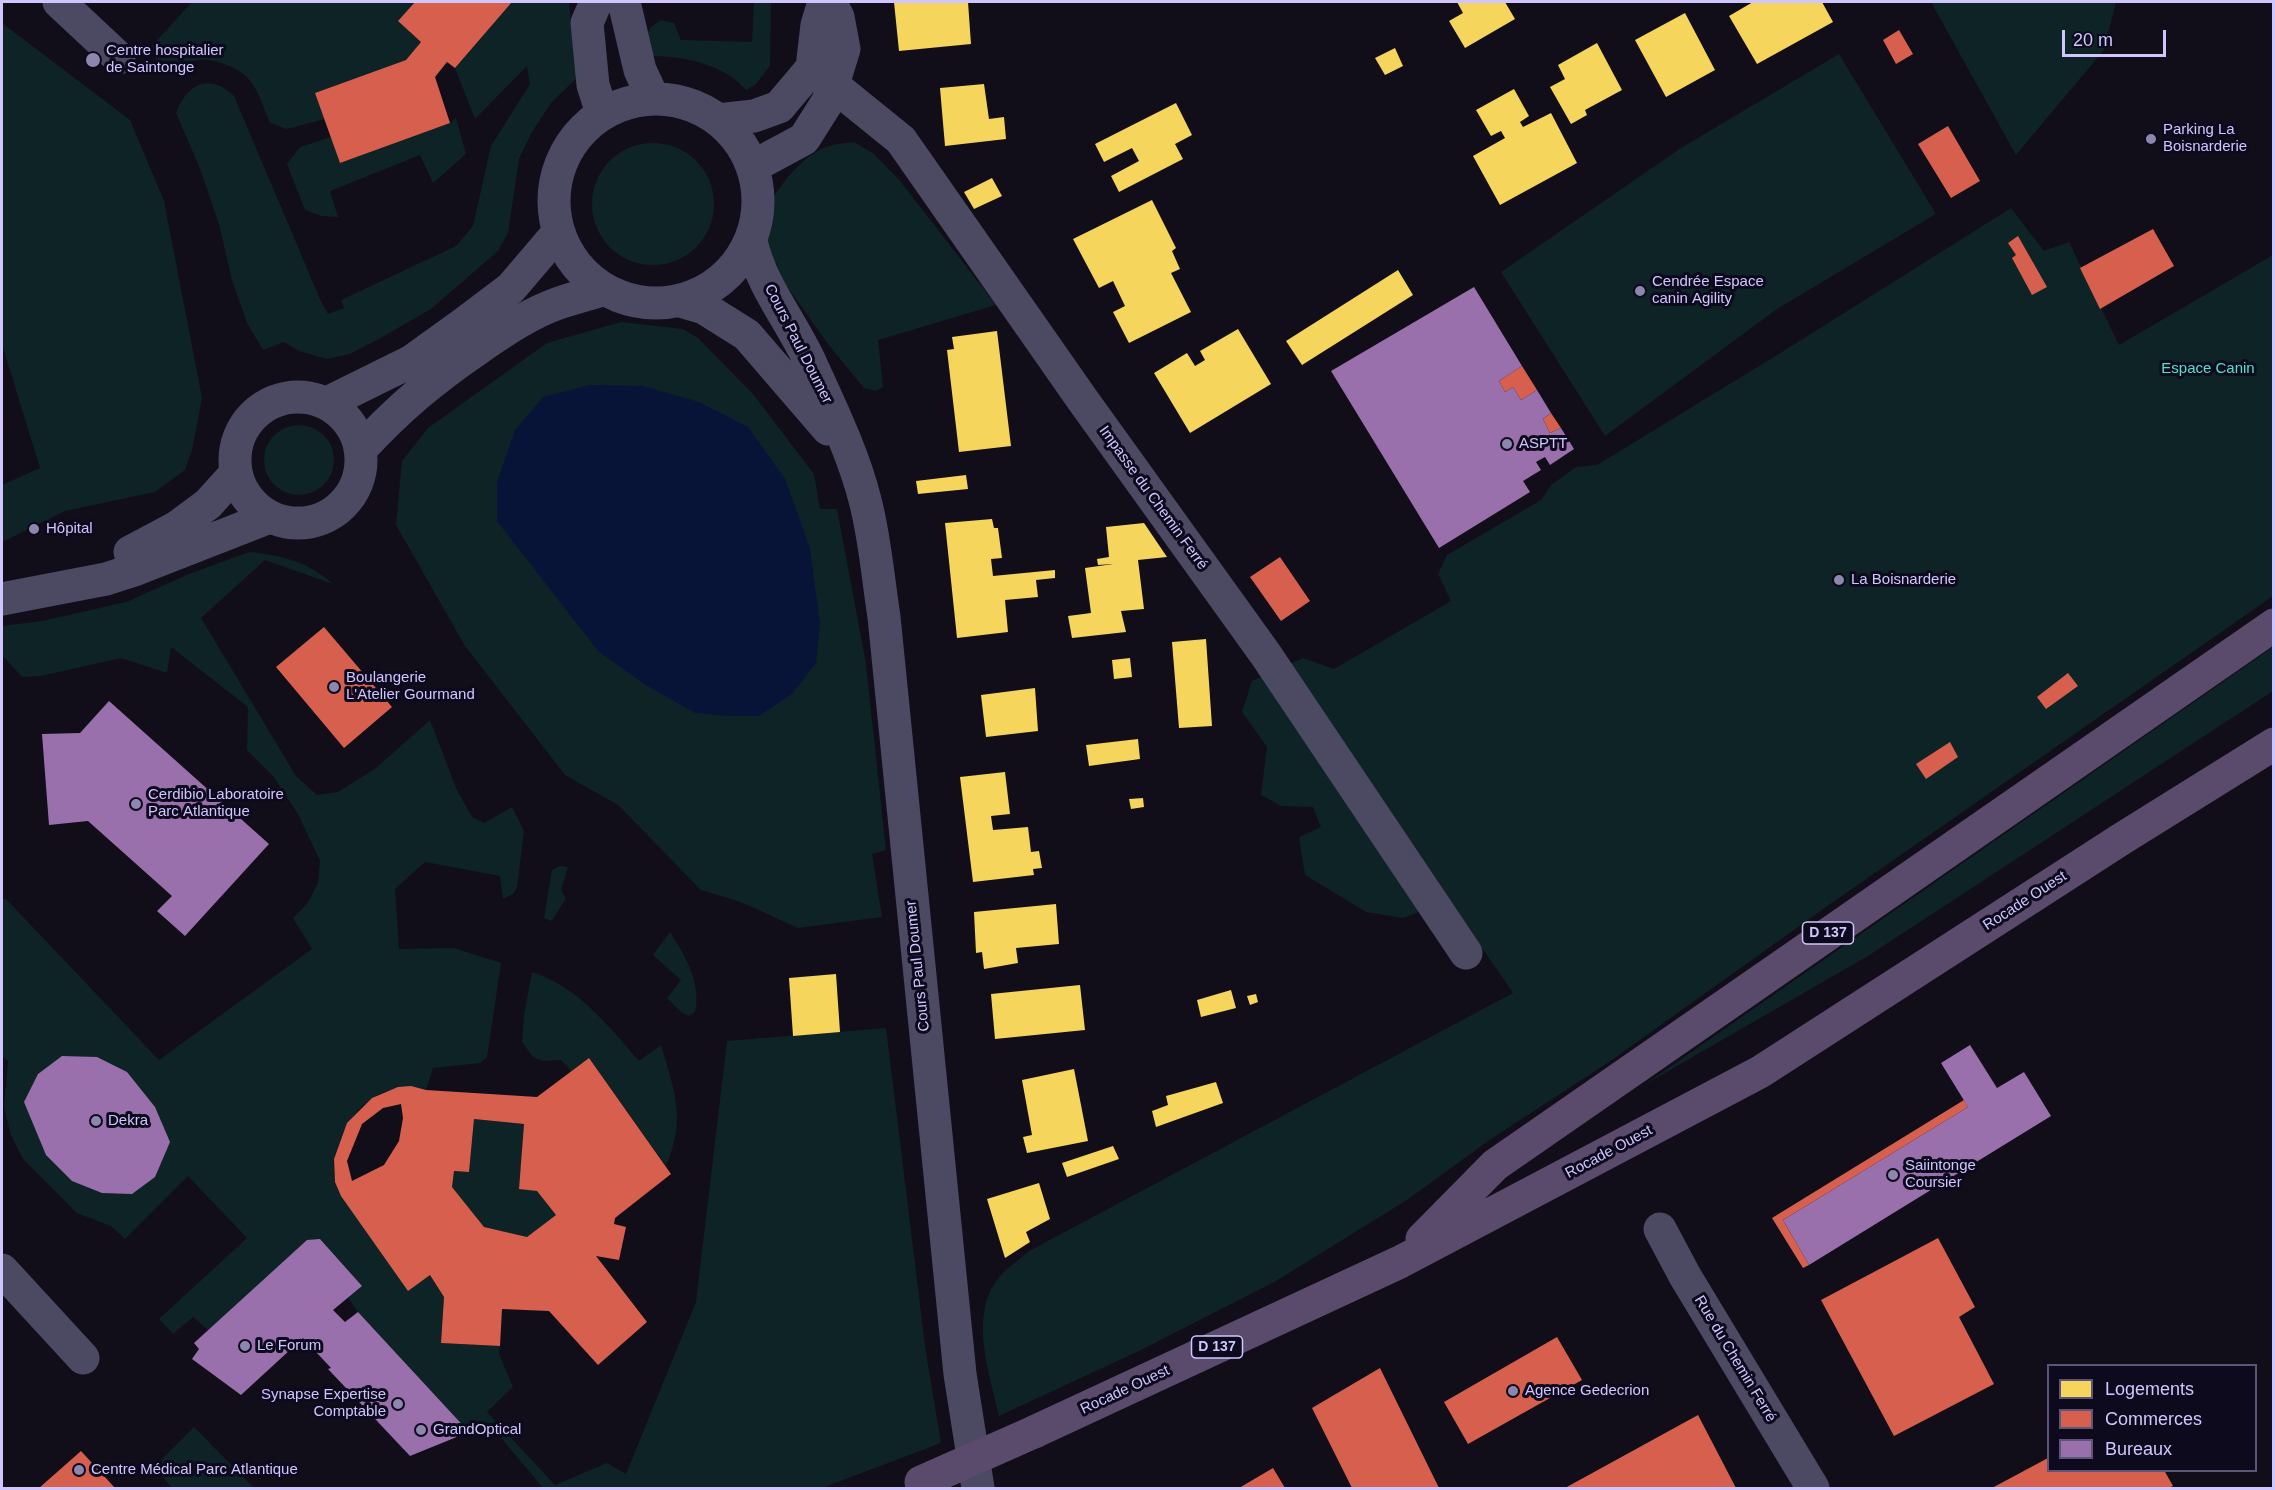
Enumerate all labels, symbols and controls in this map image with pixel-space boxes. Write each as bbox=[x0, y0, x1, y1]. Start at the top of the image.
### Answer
scale bar bbox=[2065, 18, 2168, 56]
text: 20 m bbox=[2073, 30, 2113, 50]
place label: Centre hospitalier de Saintonge bbox=[106, 42, 224, 77]
marker: Centre hospitalier de Saintonge bbox=[84, 51, 102, 69]
place label: Parking La Boisnarderie bbox=[2163, 121, 2247, 156]
marker: Parking La Boisnarderie bbox=[2144, 132, 2158, 146]
place label: Cendrée Espace canin Agility bbox=[1652, 273, 1764, 308]
street label: Cours Paul Doumer bbox=[760, 281, 836, 407]
marker: Cendrée Espace canin Agility bbox=[1633, 284, 1647, 298]
park label: Espace Canin bbox=[2161, 360, 2255, 378]
street label: Impasse du Chemin Ferré bbox=[1095, 423, 1211, 573]
place label: ASPTT bbox=[1519, 435, 1567, 453]
marker: ASPTT bbox=[1500, 437, 1514, 451]
place label: Hôpital bbox=[46, 520, 93, 538]
marker: Hôpital bbox=[27, 522, 41, 536]
place label: La Boisnarderie bbox=[1851, 571, 1956, 589]
marker: La Boisnarderie bbox=[1832, 573, 1846, 587]
place label: Boulangerie L'Atelier Gourmand bbox=[346, 669, 475, 704]
marker: Boulangerie L'Atelier Gourmand bbox=[327, 680, 341, 694]
place label: Cerdibio Laboratoire Parc Atlantique bbox=[148, 786, 284, 821]
marker: Cerdibio Laboratoire Parc Atlantique bbox=[129, 797, 143, 811]
street label: Rocade Ouest bbox=[1980, 867, 2070, 935]
street label: Cours Paul Doumer bbox=[902, 900, 934, 1032]
road number: D 137 bbox=[1802, 922, 1854, 944]
place label: Dekra bbox=[108, 1112, 148, 1130]
marker: Dekra bbox=[89, 1114, 103, 1128]
street label: Rocade Ouest bbox=[1562, 1122, 1656, 1182]
place label: Saiintonge Coursier bbox=[1905, 1157, 1976, 1192]
marker: Saiintonge Coursier bbox=[1886, 1168, 1900, 1182]
street label: Rue du Chemin Ferré bbox=[1690, 1293, 1780, 1425]
road number: D 137 bbox=[1192, 1336, 1242, 1358]
place label: Le Forum bbox=[257, 1337, 321, 1355]
marker: Le Forum bbox=[238, 1339, 252, 1353]
street label: Rocade Ouest bbox=[1078, 1362, 1172, 1418]
legend bbox=[2047, 1364, 2257, 1472]
text: Logements bbox=[2105, 1379, 2194, 1399]
place label: Agence Gedecrion bbox=[1525, 1382, 1649, 1400]
marker: Agence Gedecrion bbox=[1506, 1384, 1520, 1398]
place label: Synapse Expertise Comptable bbox=[261, 1386, 386, 1421]
marker: Synapse Expertise Comptable bbox=[391, 1397, 405, 1411]
text: Commerces bbox=[2105, 1409, 2202, 1429]
place label: GrandOptical bbox=[433, 1421, 521, 1439]
marker: GrandOptical bbox=[414, 1423, 428, 1437]
text: Bureaux bbox=[2105, 1439, 2172, 1459]
place label: Centre Médical Parc Atlantique bbox=[91, 1461, 298, 1479]
marker: Centre Médical Parc Atlantique bbox=[72, 1463, 86, 1477]

